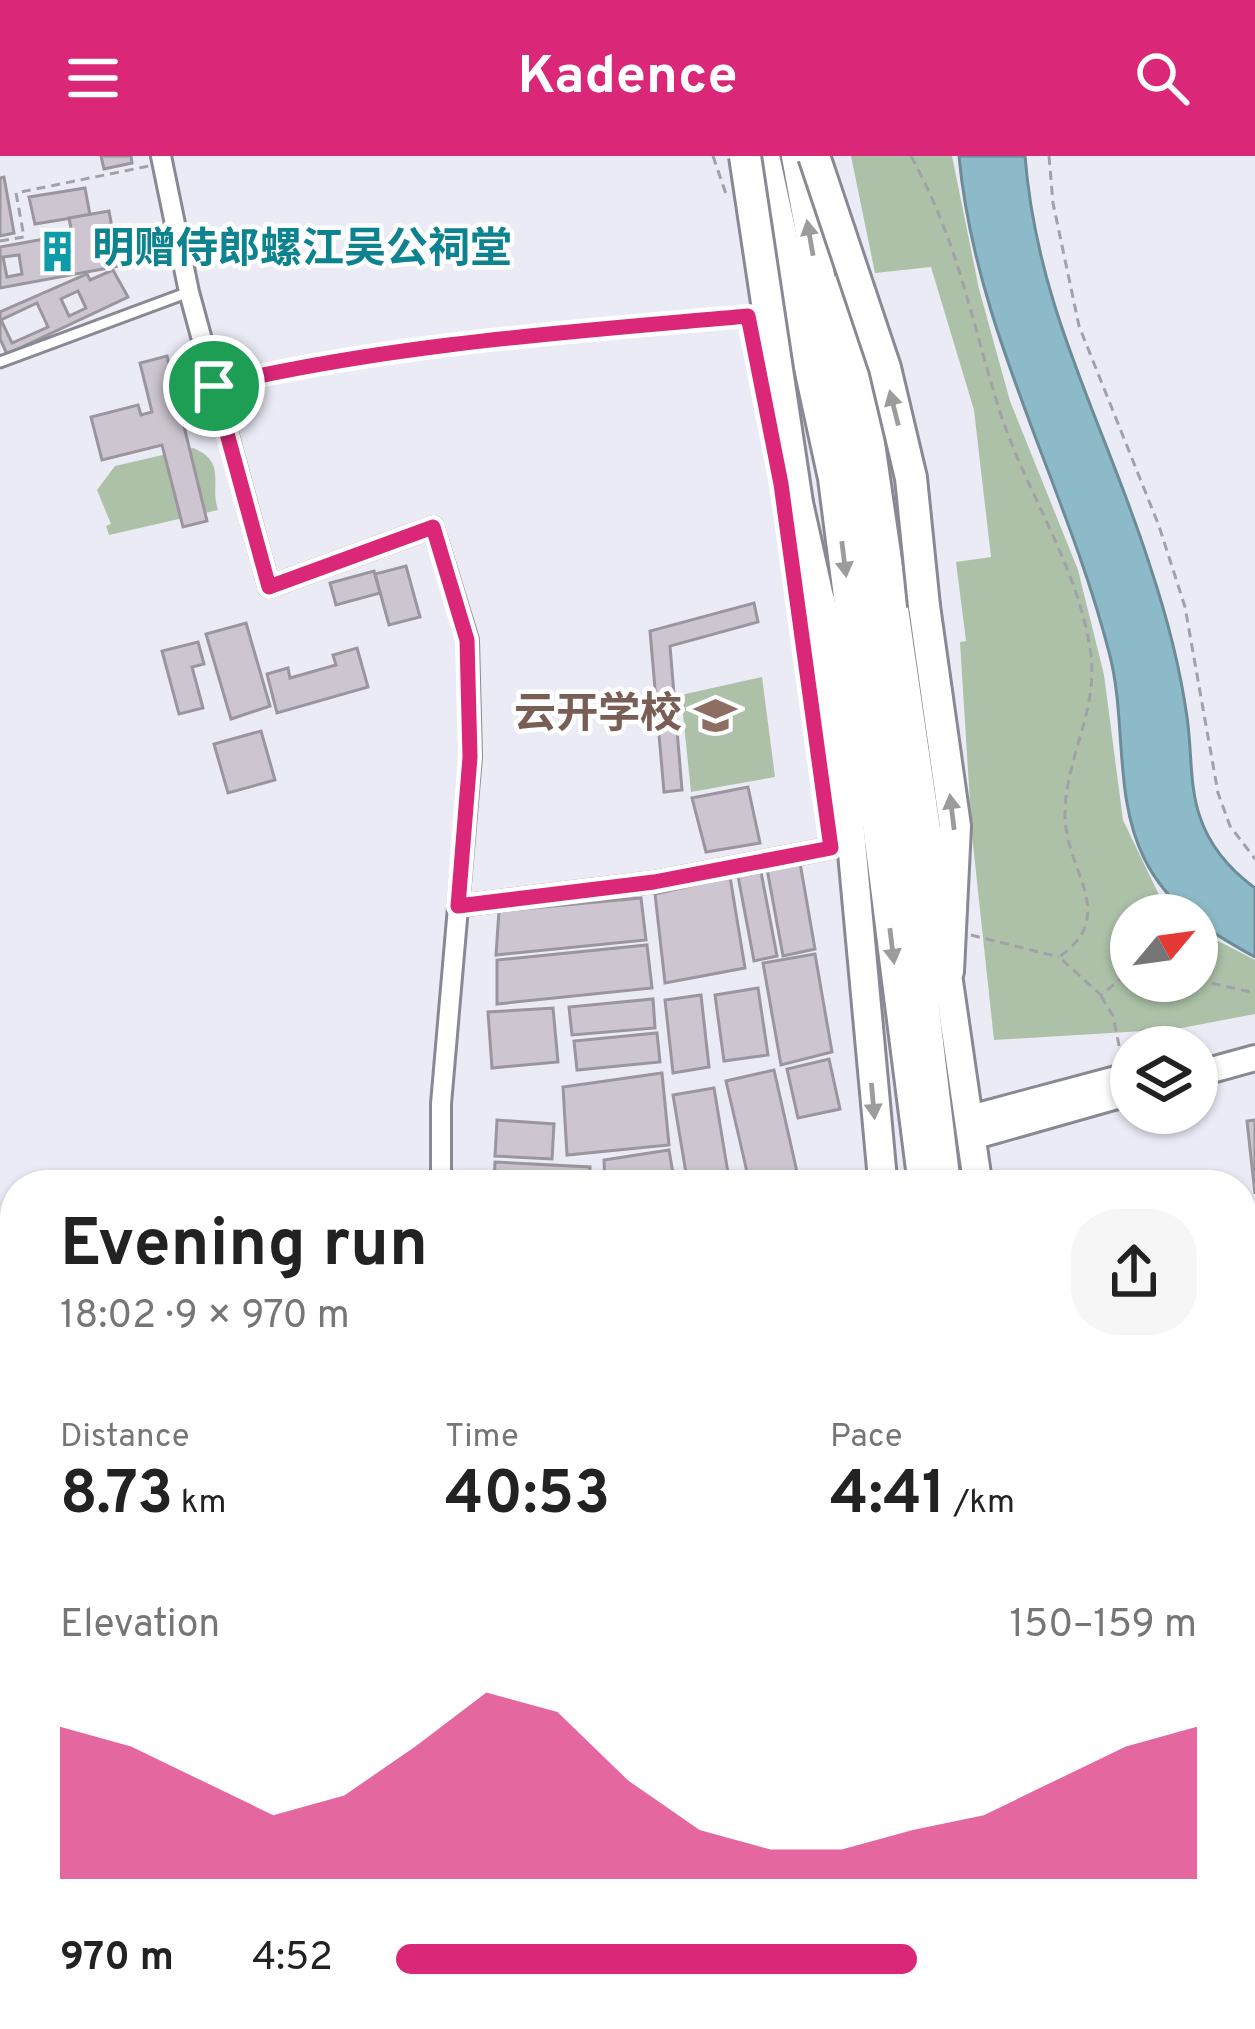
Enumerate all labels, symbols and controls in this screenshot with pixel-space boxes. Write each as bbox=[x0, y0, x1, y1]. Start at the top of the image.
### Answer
text: Kadence bbox=[518, 44, 737, 113]
icon: menu bbox=[60, 45, 126, 111]
icon: search bbox=[1129, 45, 1195, 111]
one-way arrow bbox=[801, 219, 820, 256]
place label: 明赠侍郎螺江吴公祠堂 bbox=[92, 225, 512, 278]
building icon: 明赠侍郎螺江吴公祠堂 bbox=[35, 228, 81, 274]
pin bbox=[163, 335, 265, 437]
icon: arrive bbox=[181, 353, 247, 419]
one-way arrow bbox=[884, 389, 903, 426]
one-way arrow bbox=[835, 541, 854, 578]
place label: 云开学校 bbox=[514, 690, 682, 743]
school or university icon: 云开学校 bbox=[693, 693, 739, 739]
one-way arrow bbox=[942, 793, 961, 830]
north arrow bbox=[1110, 894, 1218, 1002]
map controls bbox=[1110, 894, 1218, 1134]
one-way arrow bbox=[882, 928, 901, 965]
button: layers bbox=[1110, 1026, 1218, 1134]
one-way arrow bbox=[864, 1083, 883, 1120]
text: Evening run bbox=[60, 1206, 428, 1289]
button: share bbox=[1071, 1209, 1197, 1335]
text: 18:02 · 9 × 970 m bbox=[60, 1293, 350, 1342]
text: Distance bbox=[60, 1417, 190, 1459]
text: Time bbox=[445, 1417, 519, 1459]
text: Pace bbox=[830, 1417, 903, 1459]
text: 8.73 bbox=[60, 1459, 173, 1535]
text: 40:53 bbox=[445, 1459, 610, 1535]
text: 4:41 bbox=[830, 1459, 946, 1535]
text: km bbox=[173, 1483, 227, 1525]
text: /km bbox=[946, 1483, 1015, 1525]
text: Elevation bbox=[60, 1602, 220, 1651]
text: 150–159 m bbox=[1010, 1602, 1197, 1651]
text: 970 m bbox=[60, 1935, 174, 1984]
text: 4:52 bbox=[252, 1935, 333, 1984]

